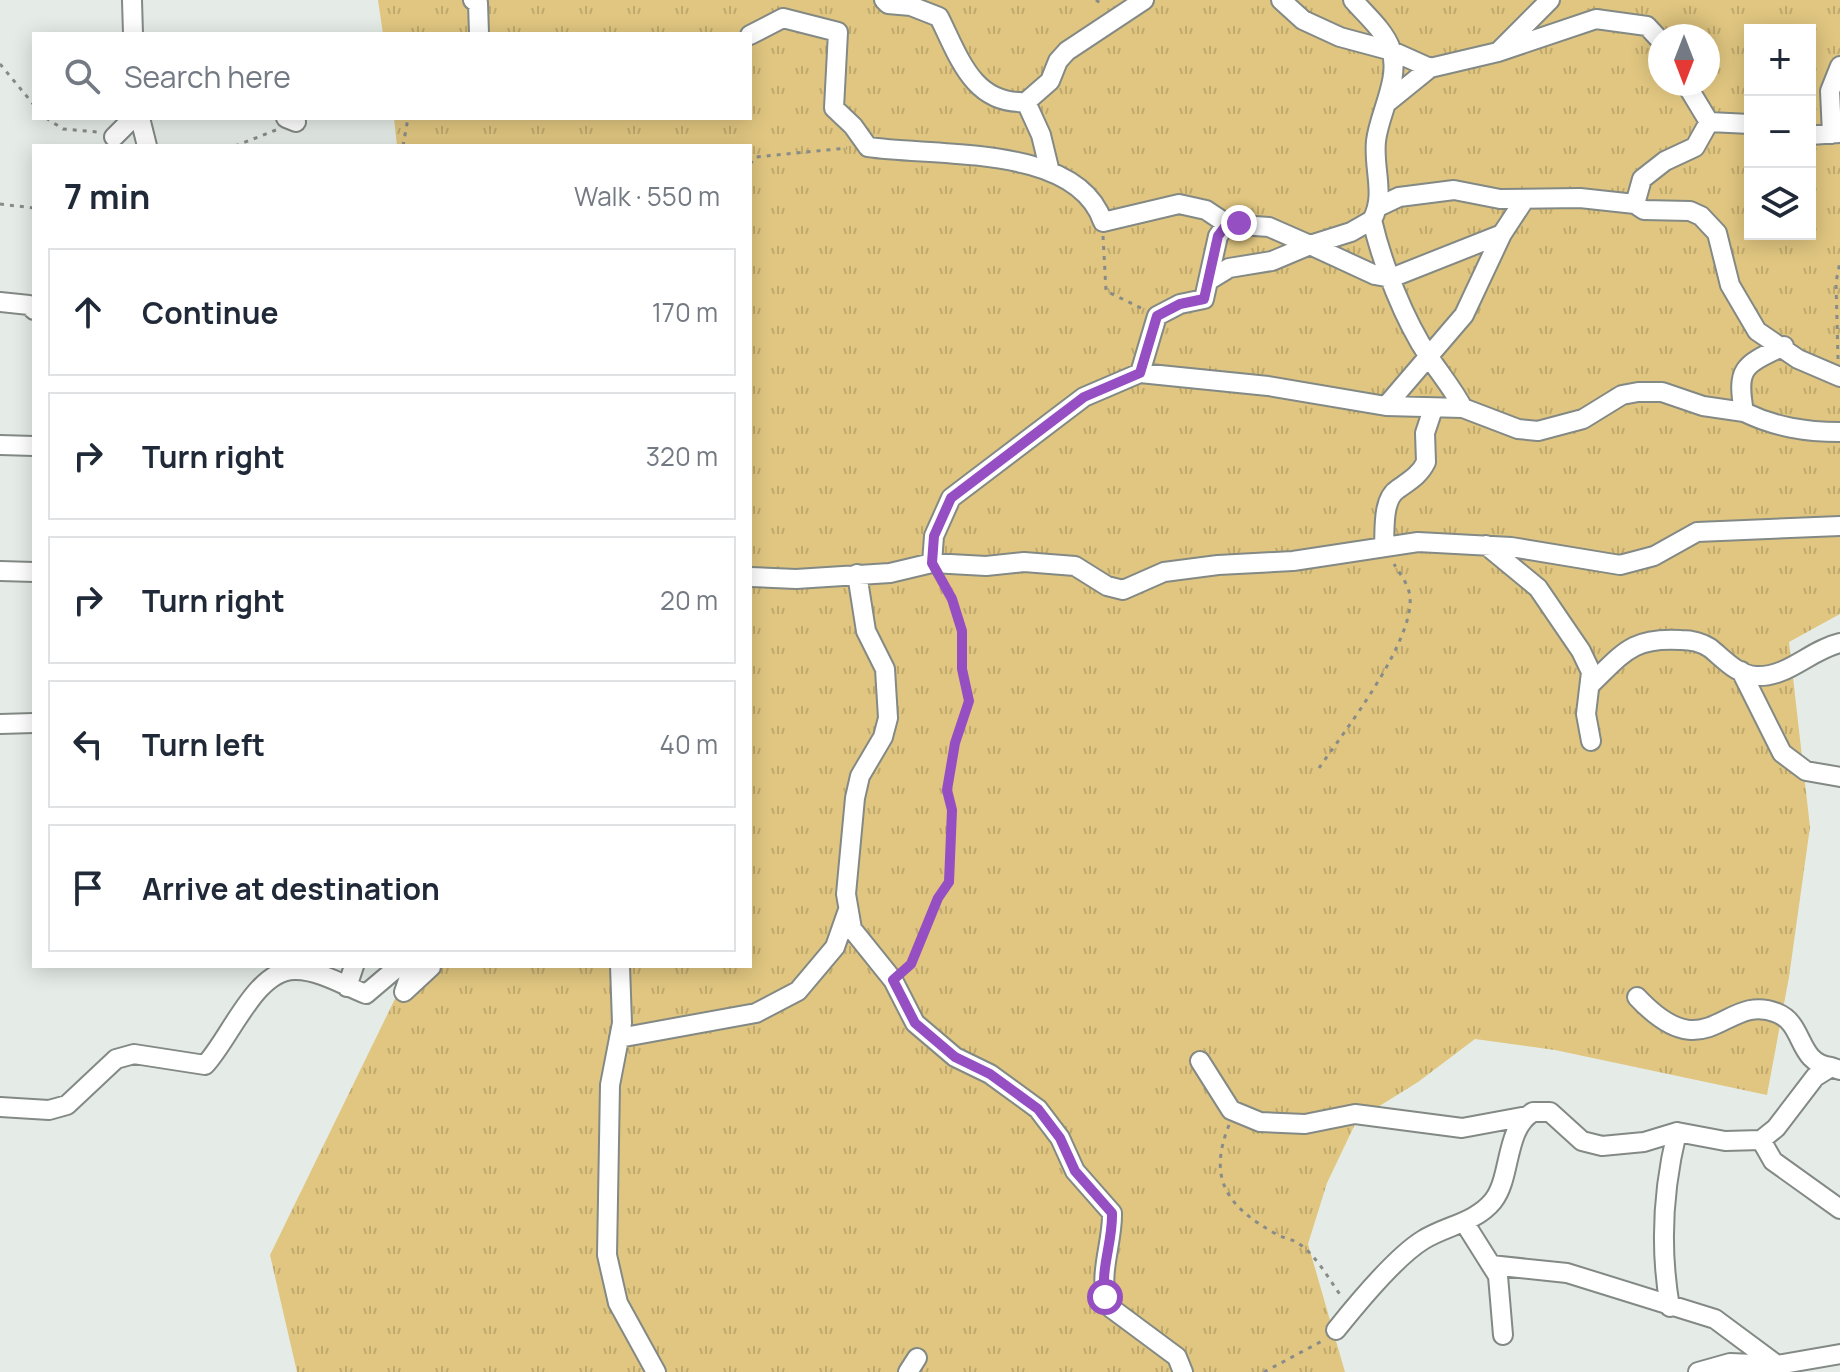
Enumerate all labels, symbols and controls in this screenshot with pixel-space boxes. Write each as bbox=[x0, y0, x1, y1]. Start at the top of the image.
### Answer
north arrow bbox=[1648, 24, 1720, 96]
map controls bbox=[1744, 24, 1816, 240]
button: + bbox=[1744, 24, 1816, 96]
search box bbox=[32, 32, 752, 120]
icon: search bbox=[60, 54, 104, 98]
text: Search here bbox=[124, 56, 291, 97]
button: − bbox=[1744, 96, 1816, 168]
button: layers bbox=[1744, 168, 1816, 240]
text: 7 min bbox=[64, 173, 150, 219]
text: Walk · 550 m bbox=[574, 178, 720, 214]
route end bbox=[1221, 205, 1257, 241]
icon: ahead bbox=[66, 290, 110, 334]
text: Continue bbox=[142, 292, 278, 333]
text: 170 m bbox=[652, 294, 718, 330]
icon: right bbox=[66, 434, 110, 478]
text: Turn right bbox=[142, 436, 285, 477]
text: 320 m bbox=[646, 438, 718, 474]
icon: right bbox=[66, 578, 110, 622]
text: Turn right bbox=[142, 580, 285, 621]
text: 20 m bbox=[660, 582, 718, 618]
icon: left bbox=[66, 722, 110, 766]
text: Turn left bbox=[142, 724, 265, 765]
text: 40 m bbox=[660, 726, 718, 762]
icon: arrive bbox=[66, 866, 110, 910]
text: Arrive at destination bbox=[142, 868, 440, 909]
route start bbox=[1087, 1279, 1123, 1315]

